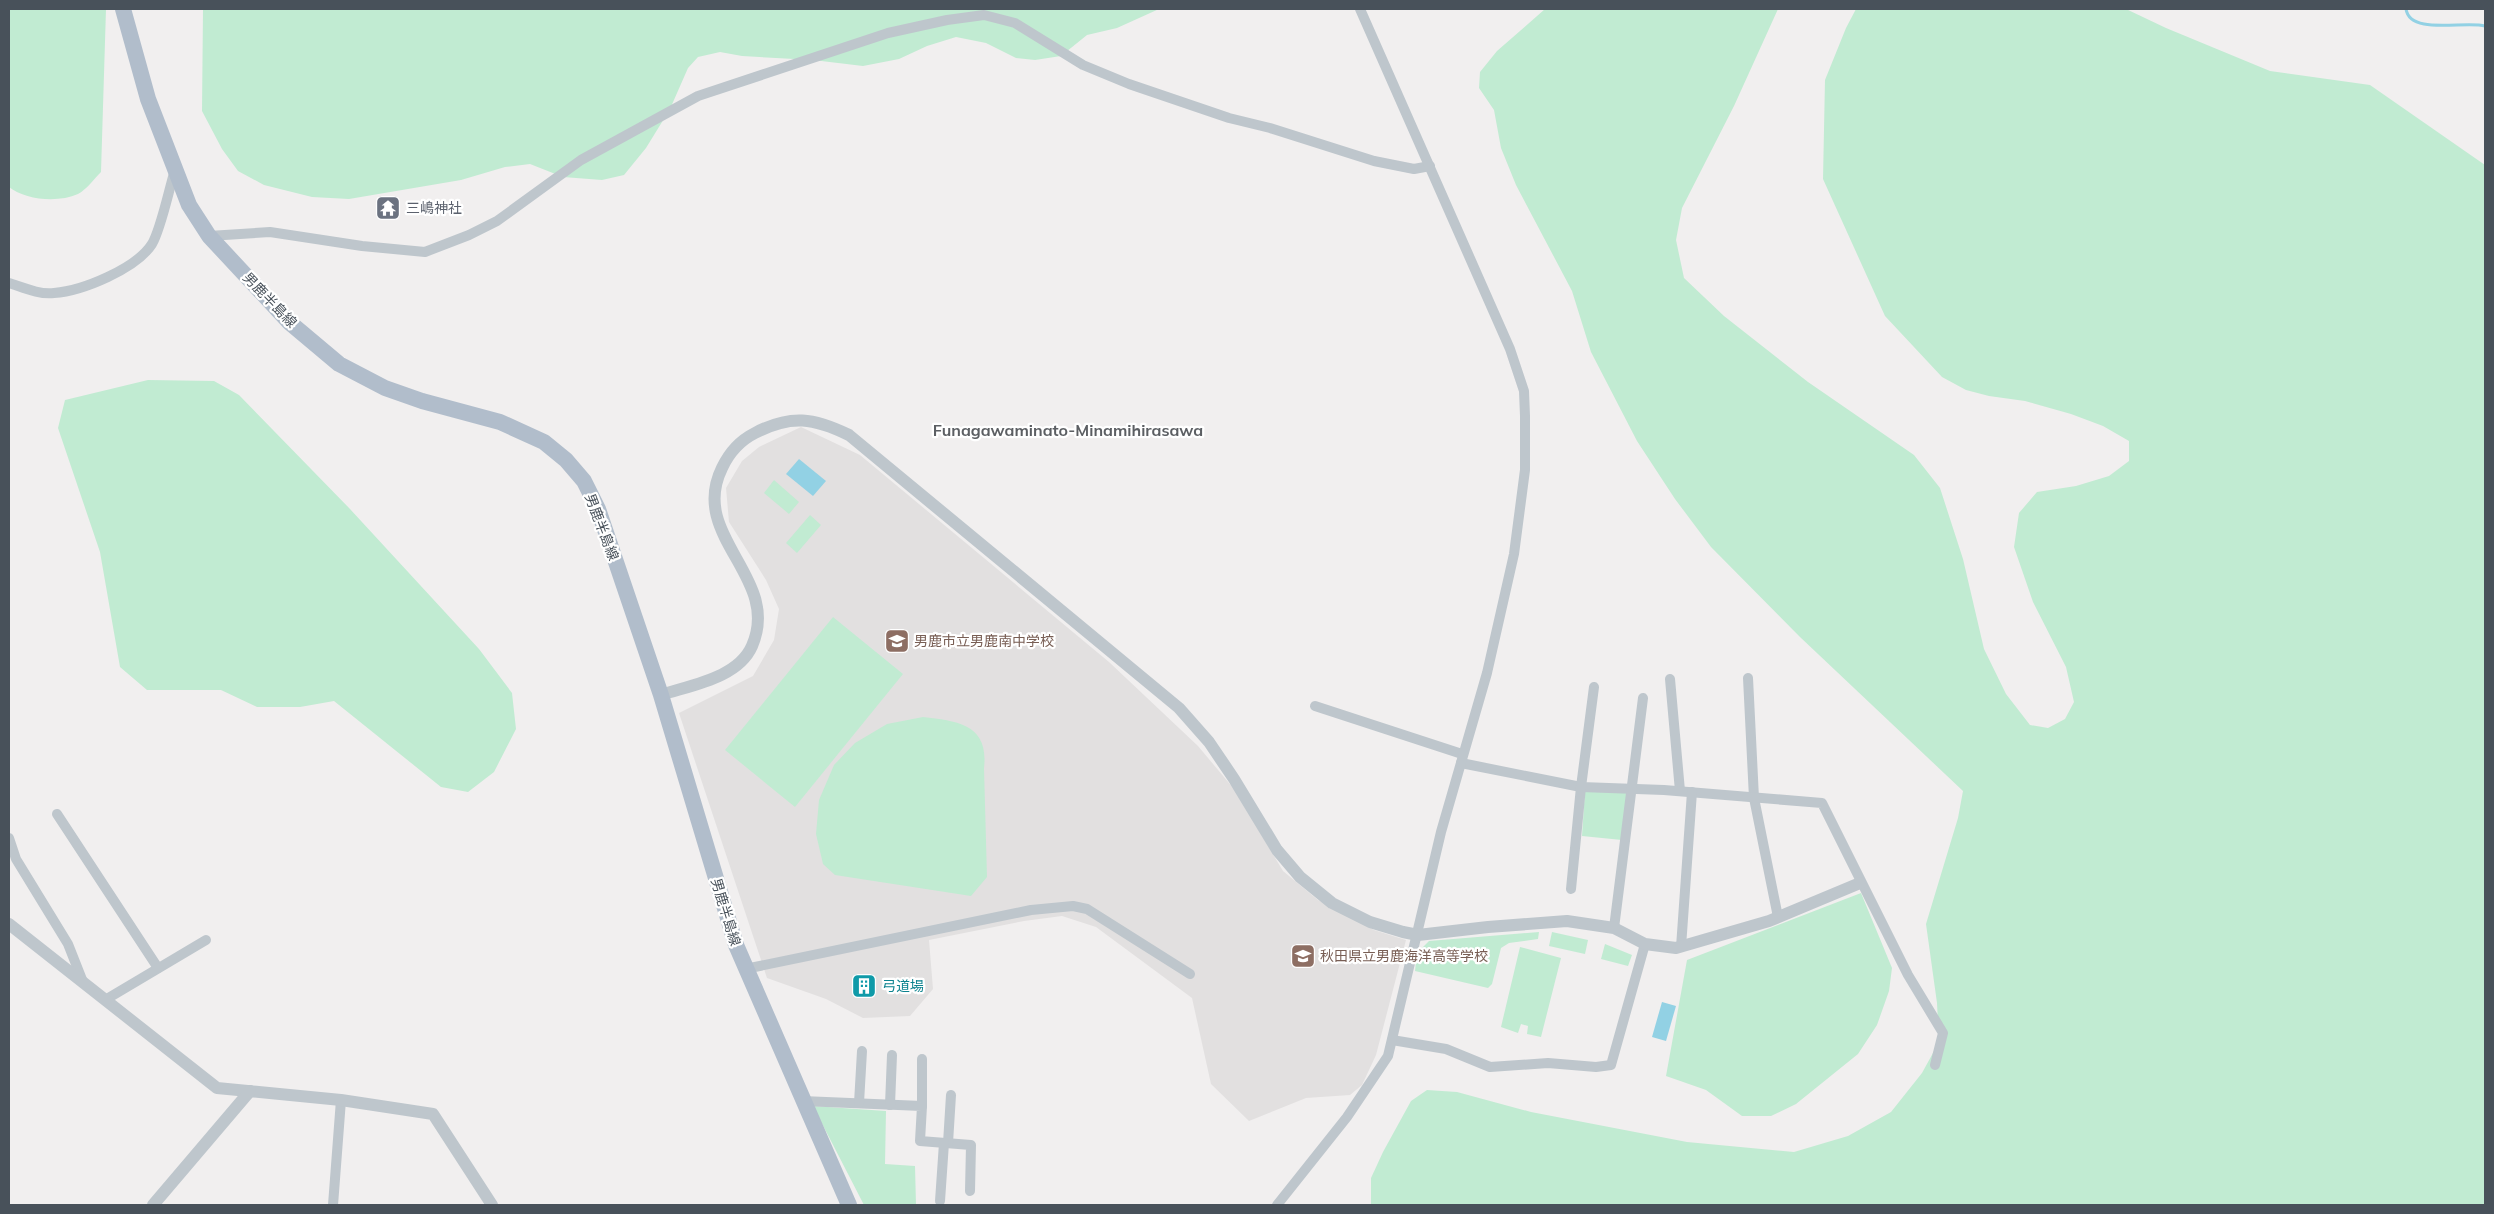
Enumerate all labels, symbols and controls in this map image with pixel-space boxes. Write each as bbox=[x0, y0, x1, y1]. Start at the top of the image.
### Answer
temple icon: 三嶋神社 bbox=[375, 195, 401, 221]
place label: 三嶋神社 bbox=[406, 199, 462, 217]
street label: 男鹿半島線 bbox=[239, 269, 301, 331]
district label: Funagawaminato-Minamihirasawa bbox=[933, 420, 1203, 440]
street label: 男鹿半島線 bbox=[581, 491, 623, 563]
school or university icon: 男鹿市立男鹿南中学校 bbox=[884, 628, 910, 654]
place label: 男鹿市立男鹿南中学校 bbox=[914, 632, 1054, 650]
street label: 男鹿半島線 bbox=[707, 876, 745, 948]
school or university icon: 秋田県立男鹿海洋高等学校 bbox=[1290, 943, 1316, 969]
place label: 秋田県立男鹿海洋高等学校 bbox=[1320, 947, 1488, 965]
building icon: 弓道場 bbox=[851, 973, 877, 999]
place label: 弓道場 bbox=[882, 977, 924, 995]

